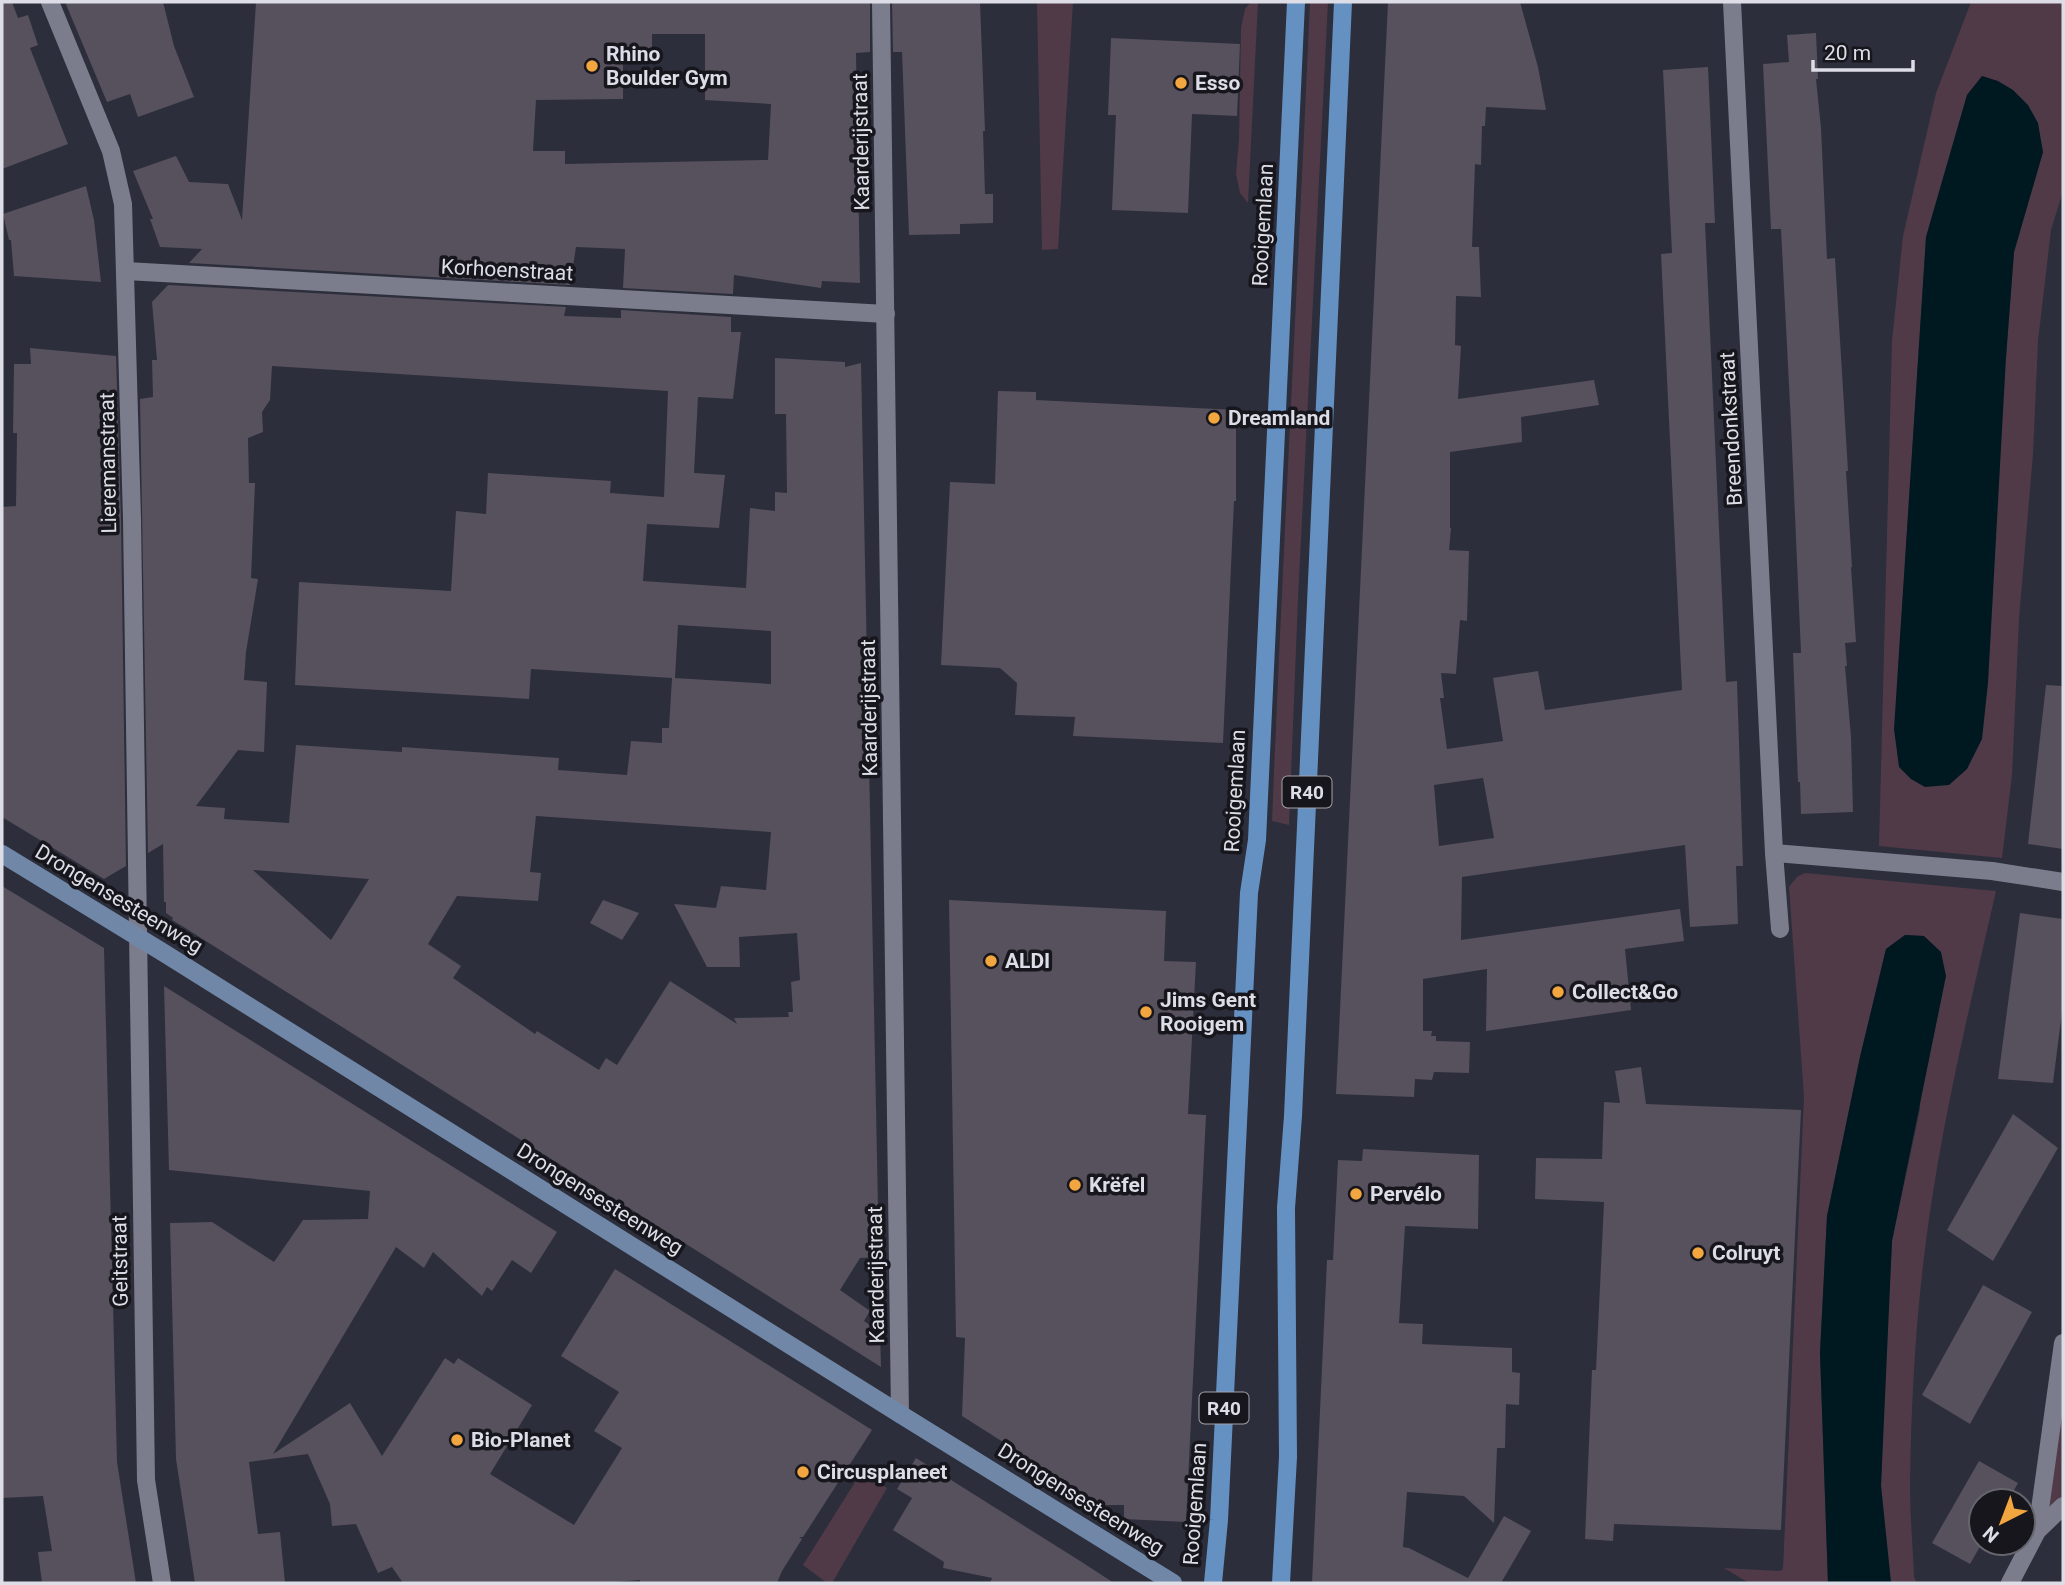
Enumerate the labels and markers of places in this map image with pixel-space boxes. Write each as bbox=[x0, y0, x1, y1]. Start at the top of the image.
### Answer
place label: Rhino Boulder Gym bbox=[606, 42, 728, 90]
marker: Rhino Boulder Gym bbox=[584, 58, 600, 74]
place label: Esso bbox=[1195, 71, 1240, 95]
marker: Esso bbox=[1173, 75, 1189, 91]
place label: Dreamland bbox=[1228, 406, 1330, 430]
marker: Dreamland bbox=[1206, 410, 1222, 426]
place label: ALDI bbox=[1005, 949, 1050, 973]
marker: ALDI bbox=[983, 953, 999, 969]
place label: Collect&Go bbox=[1572, 980, 1678, 1004]
marker: Collect&Go bbox=[1550, 984, 1566, 1000]
place label: Jims Gent Rooigem bbox=[1160, 988, 1256, 1036]
marker: Jims Gent Rooigem bbox=[1138, 1004, 1154, 1020]
place label: Krëfel bbox=[1089, 1173, 1145, 1197]
marker: Krëfel bbox=[1067, 1177, 1083, 1193]
place label: Pervélo bbox=[1370, 1182, 1442, 1206]
marker: Pervélo bbox=[1348, 1186, 1364, 1202]
place label: Colruyt bbox=[1712, 1241, 1780, 1265]
marker: Colruyt bbox=[1690, 1245, 1706, 1261]
place label: Bio-Planet bbox=[471, 1428, 571, 1452]
marker: Bio-Planet bbox=[449, 1432, 465, 1448]
place label: Circusplaneet bbox=[817, 1460, 947, 1484]
marker: Circusplaneet bbox=[795, 1464, 811, 1480]

